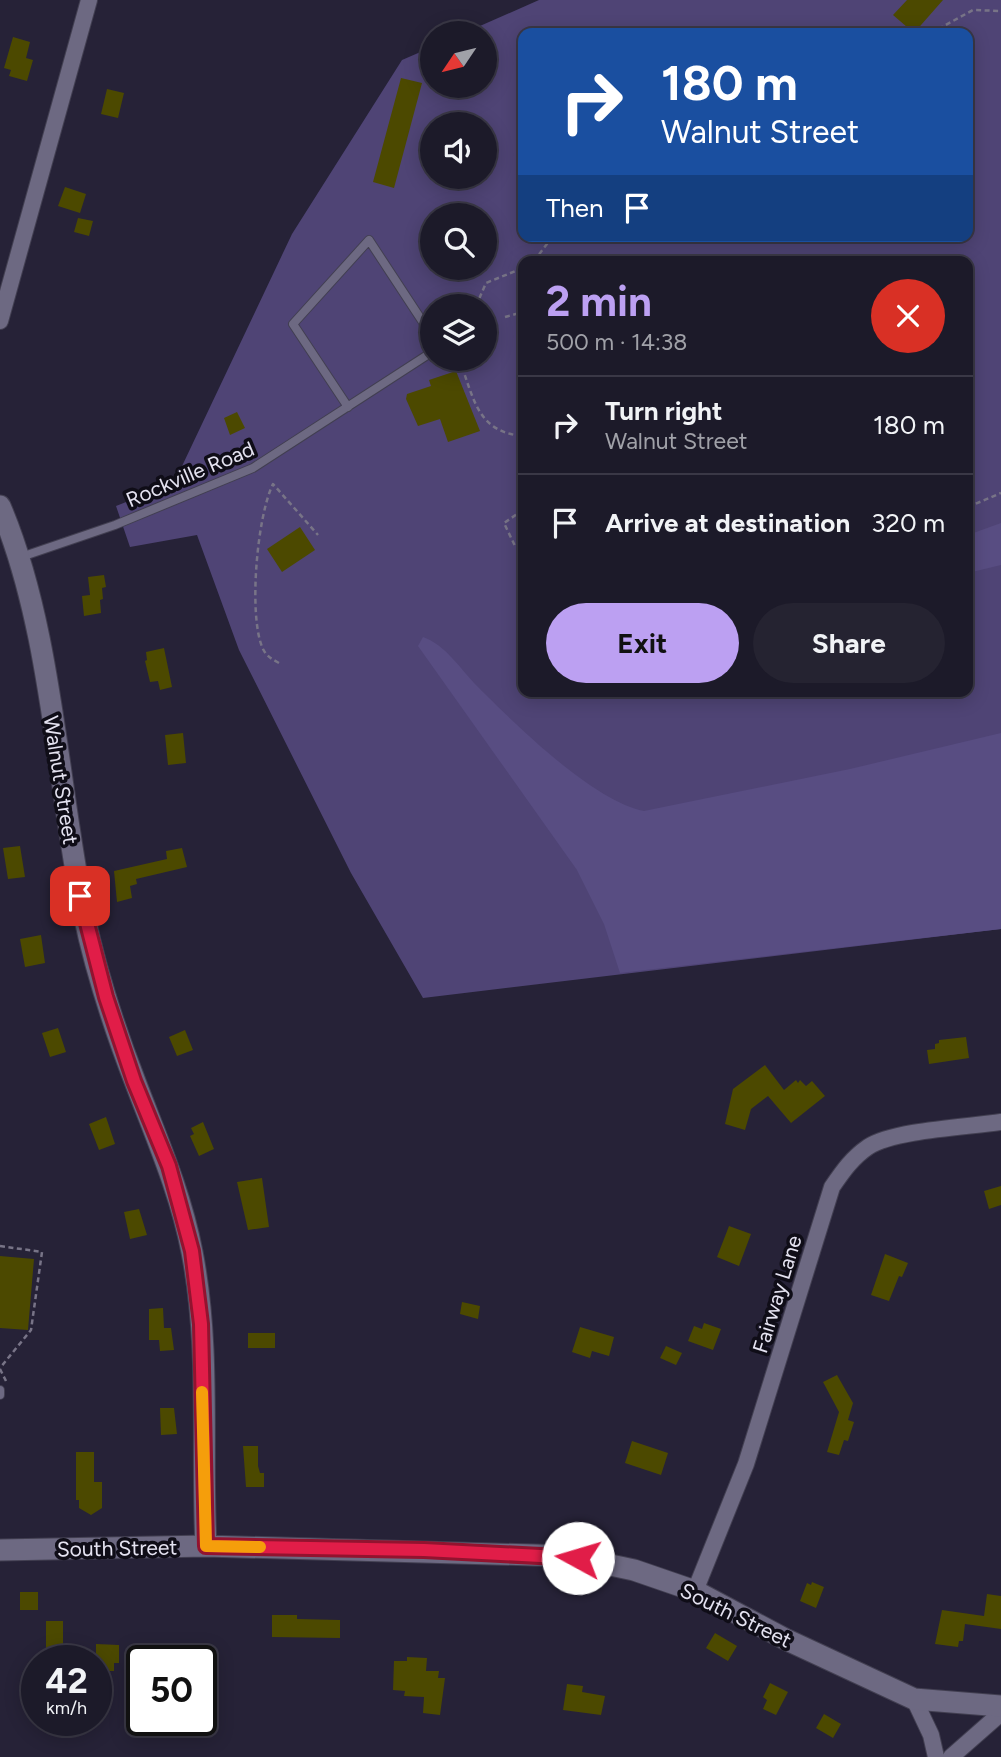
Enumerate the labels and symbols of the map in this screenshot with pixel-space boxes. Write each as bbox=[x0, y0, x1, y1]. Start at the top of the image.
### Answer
north arrow bbox=[420, 21, 497, 98]
street label: Rockville Road bbox=[122, 436, 258, 512]
street label: Walnut Street bbox=[38, 714, 84, 846]
pin bbox=[50, 866, 110, 926]
street label: Fairway Lane bbox=[747, 1232, 807, 1356]
position arrow bbox=[541, 1521, 615, 1595]
street label: South Street bbox=[57, 1534, 177, 1562]
street label: South Street bbox=[676, 1577, 796, 1653]
speed limit sign: 50 bbox=[126, 1645, 217, 1736]

